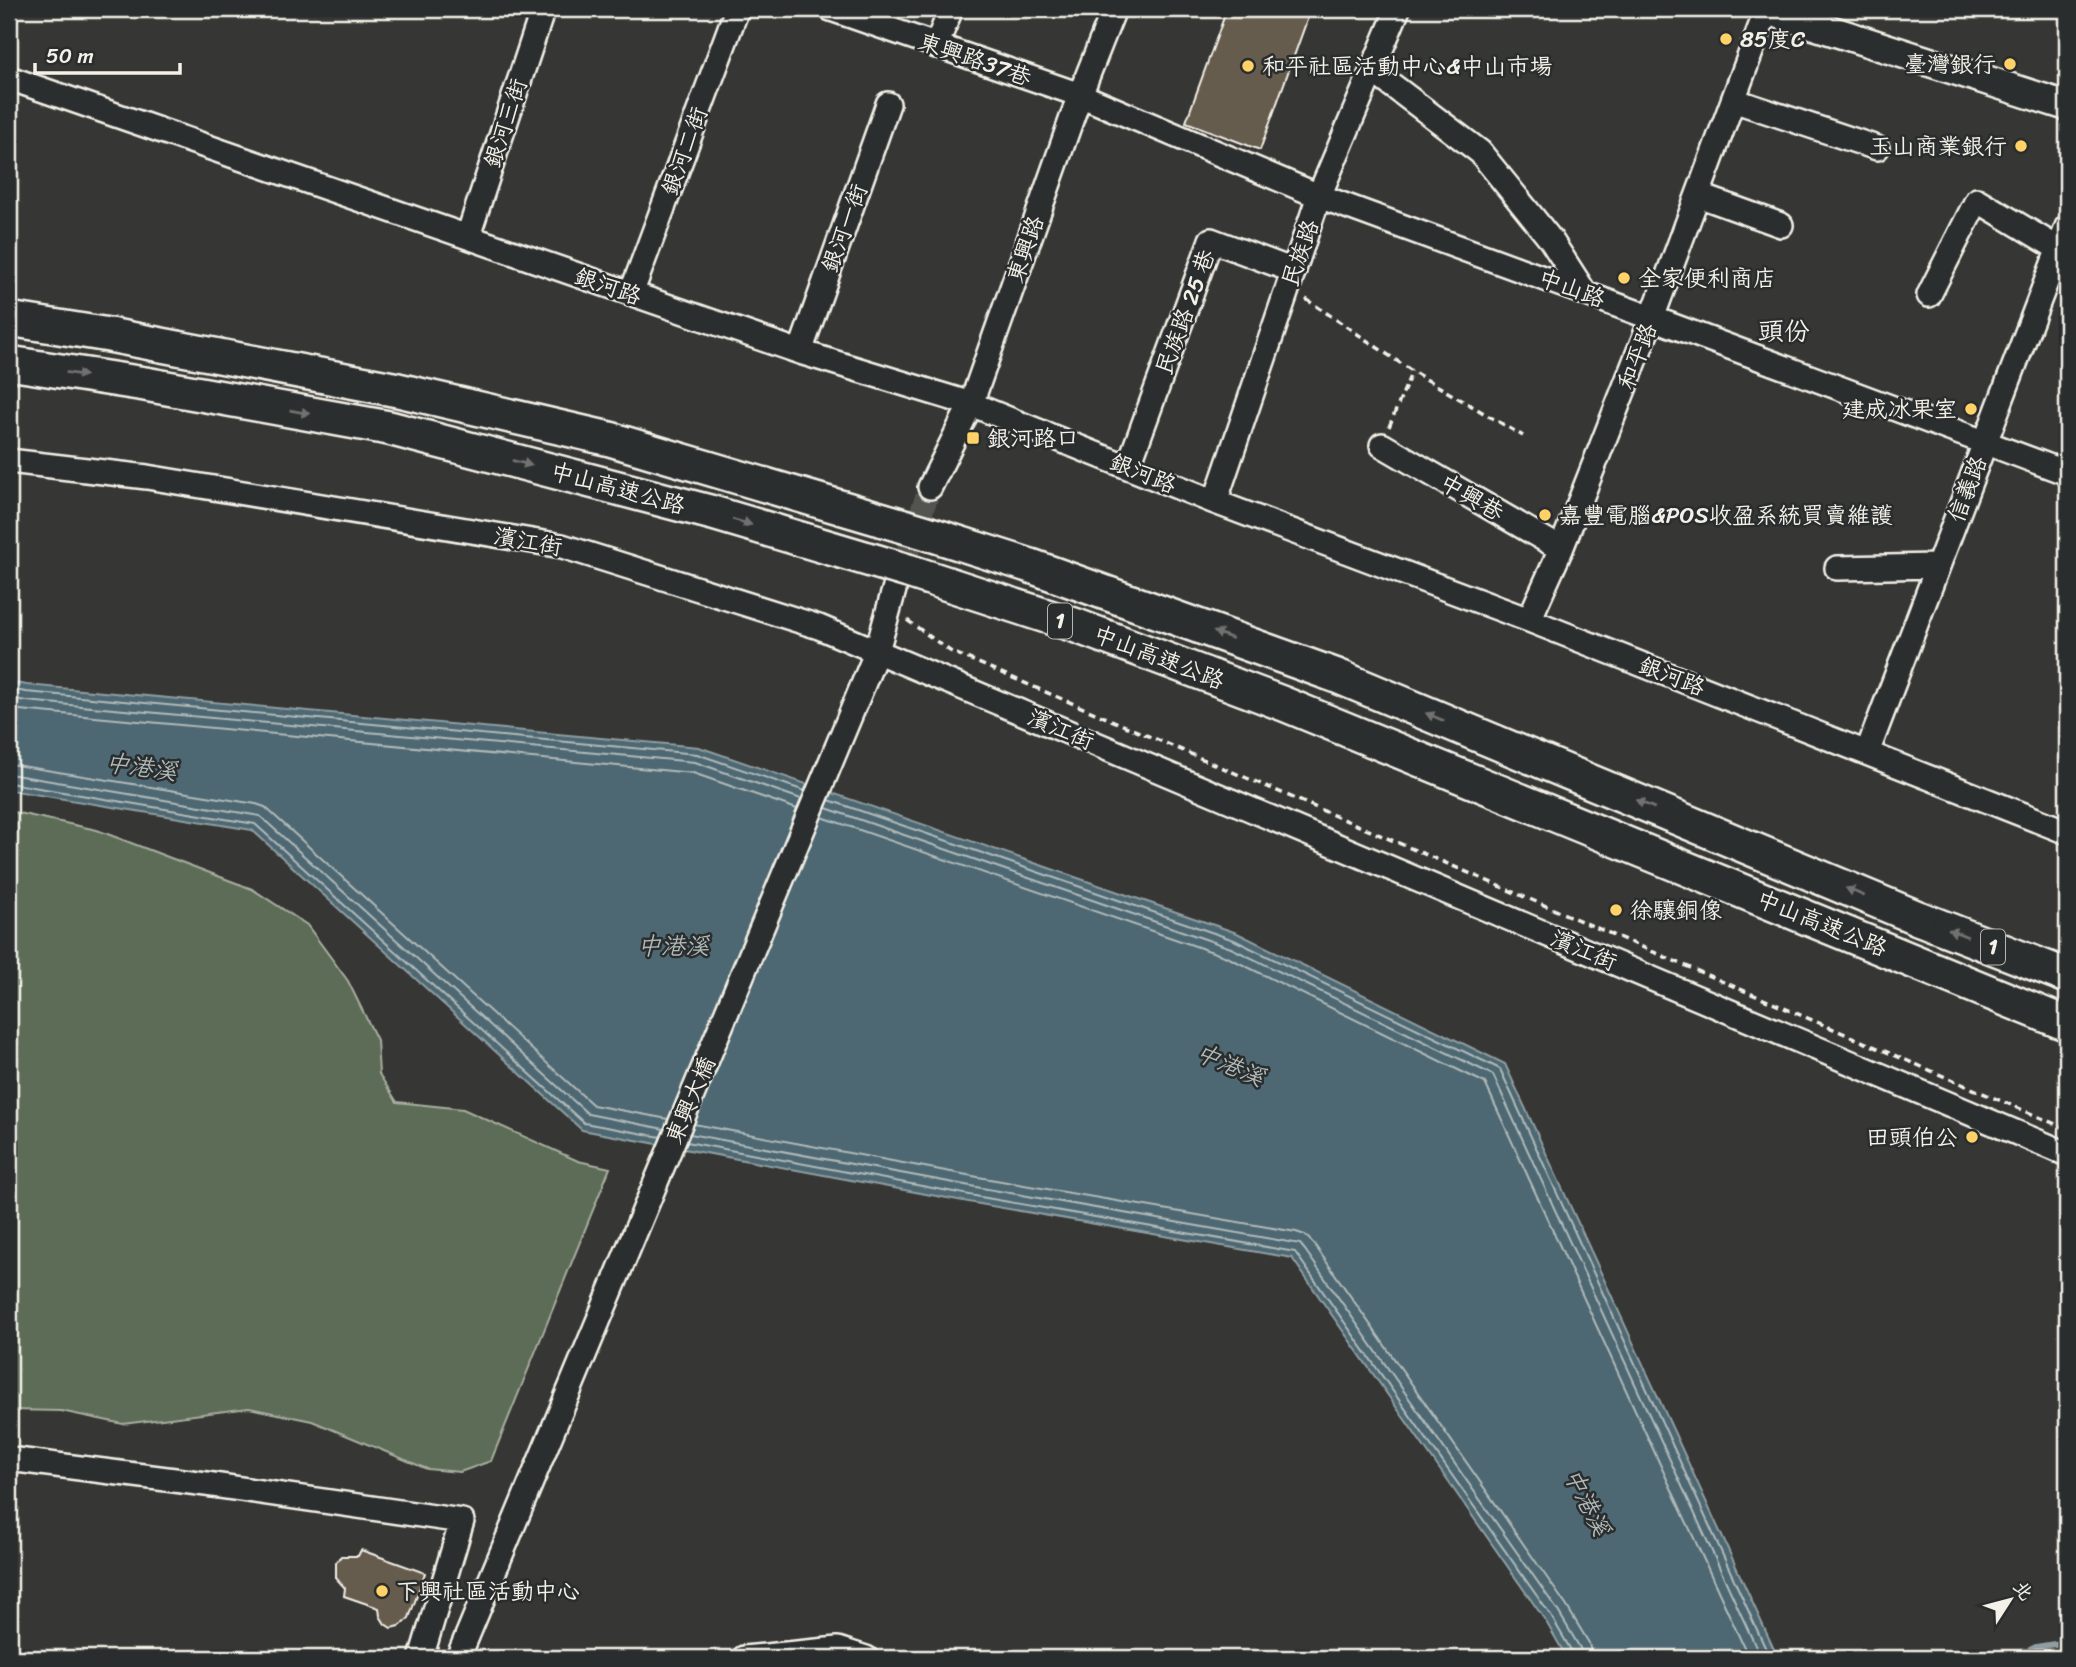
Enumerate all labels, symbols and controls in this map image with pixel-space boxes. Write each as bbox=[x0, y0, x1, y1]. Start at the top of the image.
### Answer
place label: 85度C bbox=[1740, 19, 1806, 60]
street label: 東興路37巷 bbox=[912, 21, 1038, 98]
marker: 85度C bbox=[1718, 31, 1734, 47]
scale bar bbox=[35, 32, 180, 76]
text: 50 m bbox=[46, 37, 94, 75]
place label: 臺灣銀行 bbox=[1904, 44, 1996, 85]
place label: 和平社區活動中心&中山市場 bbox=[1262, 46, 1553, 87]
marker: 臺灣銀行 bbox=[2002, 56, 2018, 72]
marker: 和平社區活動中心&中山市場 bbox=[1240, 58, 1256, 74]
street label: 銀河三街 bbox=[472, 73, 539, 173]
street label: 銀河二街 bbox=[649, 101, 719, 201]
place label: 玉山商業銀行 bbox=[1869, 126, 2007, 167]
marker: 玉山商業銀行 bbox=[2013, 138, 2029, 154]
street label: 銀河一街 bbox=[809, 178, 879, 278]
street label: 東興路 bbox=[995, 210, 1056, 288]
street label: 民族路 bbox=[1270, 214, 1331, 292]
street label: 民族路 25 巷 bbox=[1144, 243, 1228, 381]
street label: 銀河路 bbox=[569, 256, 647, 317]
street label: 中山路 bbox=[1532, 257, 1611, 320]
place label: 全家便利商店 bbox=[1638, 258, 1776, 299]
marker: 全家便利商店 bbox=[1616, 270, 1632, 286]
district label: 頭份 bbox=[1758, 308, 1810, 354]
street label: 和平路 bbox=[1606, 317, 1669, 396]
one-way arrow bbox=[65, 368, 87, 379]
place label: 建成冰果室 bbox=[1842, 389, 1957, 430]
marker: 建成冰果室 bbox=[1963, 401, 1979, 417]
one-way arrow bbox=[289, 407, 311, 418]
place label: 銀河路口 bbox=[987, 418, 1079, 459]
marker: 銀河路口 bbox=[965, 430, 981, 446]
street label: 銀河路 bbox=[1103, 442, 1182, 505]
street label: 信義路 bbox=[1936, 450, 1999, 529]
street label: 中山高速公路 bbox=[546, 451, 690, 526]
one-way arrow bbox=[511, 458, 533, 469]
street label: 中興巷 bbox=[1432, 462, 1513, 533]
place label: 嘉豐電腦&POS收盈系統買賣維護 bbox=[1559, 495, 1893, 536]
marker: 嘉豐電腦&POS收盈系統買賣維護 bbox=[1537, 507, 1553, 523]
street label: 濱江街 bbox=[490, 515, 565, 568]
one-way arrow bbox=[731, 517, 753, 528]
road number: 1 bbox=[1048, 604, 1072, 638]
street label: 中山高速公路 bbox=[1087, 614, 1231, 701]
one-way arrow bbox=[1213, 629, 1234, 640]
street label: 銀河路 bbox=[1632, 645, 1711, 708]
street label: 濱江街 bbox=[1021, 697, 1101, 762]
one-way arrow bbox=[1425, 711, 1446, 722]
water label: 中港溪 bbox=[102, 741, 182, 793]
one-way arrow bbox=[1635, 799, 1656, 810]
street label: 中山高速公路 bbox=[1750, 879, 1893, 968]
one-way arrow bbox=[1845, 886, 1866, 897]
place label: 徐驤銅像 bbox=[1630, 890, 1722, 931]
marker: 徐驤銅像 bbox=[1608, 902, 1624, 918]
street label: 濱江街 bbox=[1544, 918, 1624, 983]
water label: 中港溪 bbox=[637, 925, 711, 967]
one-way arrow bbox=[1947, 928, 1968, 939]
road number: 1 bbox=[1981, 930, 2005, 964]
water label: 中港溪 bbox=[1189, 1032, 1273, 1099]
street label: 東興大橋 bbox=[654, 1050, 727, 1151]
place label: 田頭伯公 bbox=[1866, 1117, 1958, 1158]
marker: 田頭伯公 bbox=[1964, 1129, 1980, 1145]
water label: 中港溪 bbox=[1552, 1460, 1623, 1545]
north arrow bbox=[1974, 1566, 2044, 1636]
place label: 下興社區活動中心 bbox=[396, 1571, 580, 1612]
text: 北 bbox=[2004, 1573, 2042, 1608]
marker: 下興社區活動中心 bbox=[374, 1583, 390, 1599]

